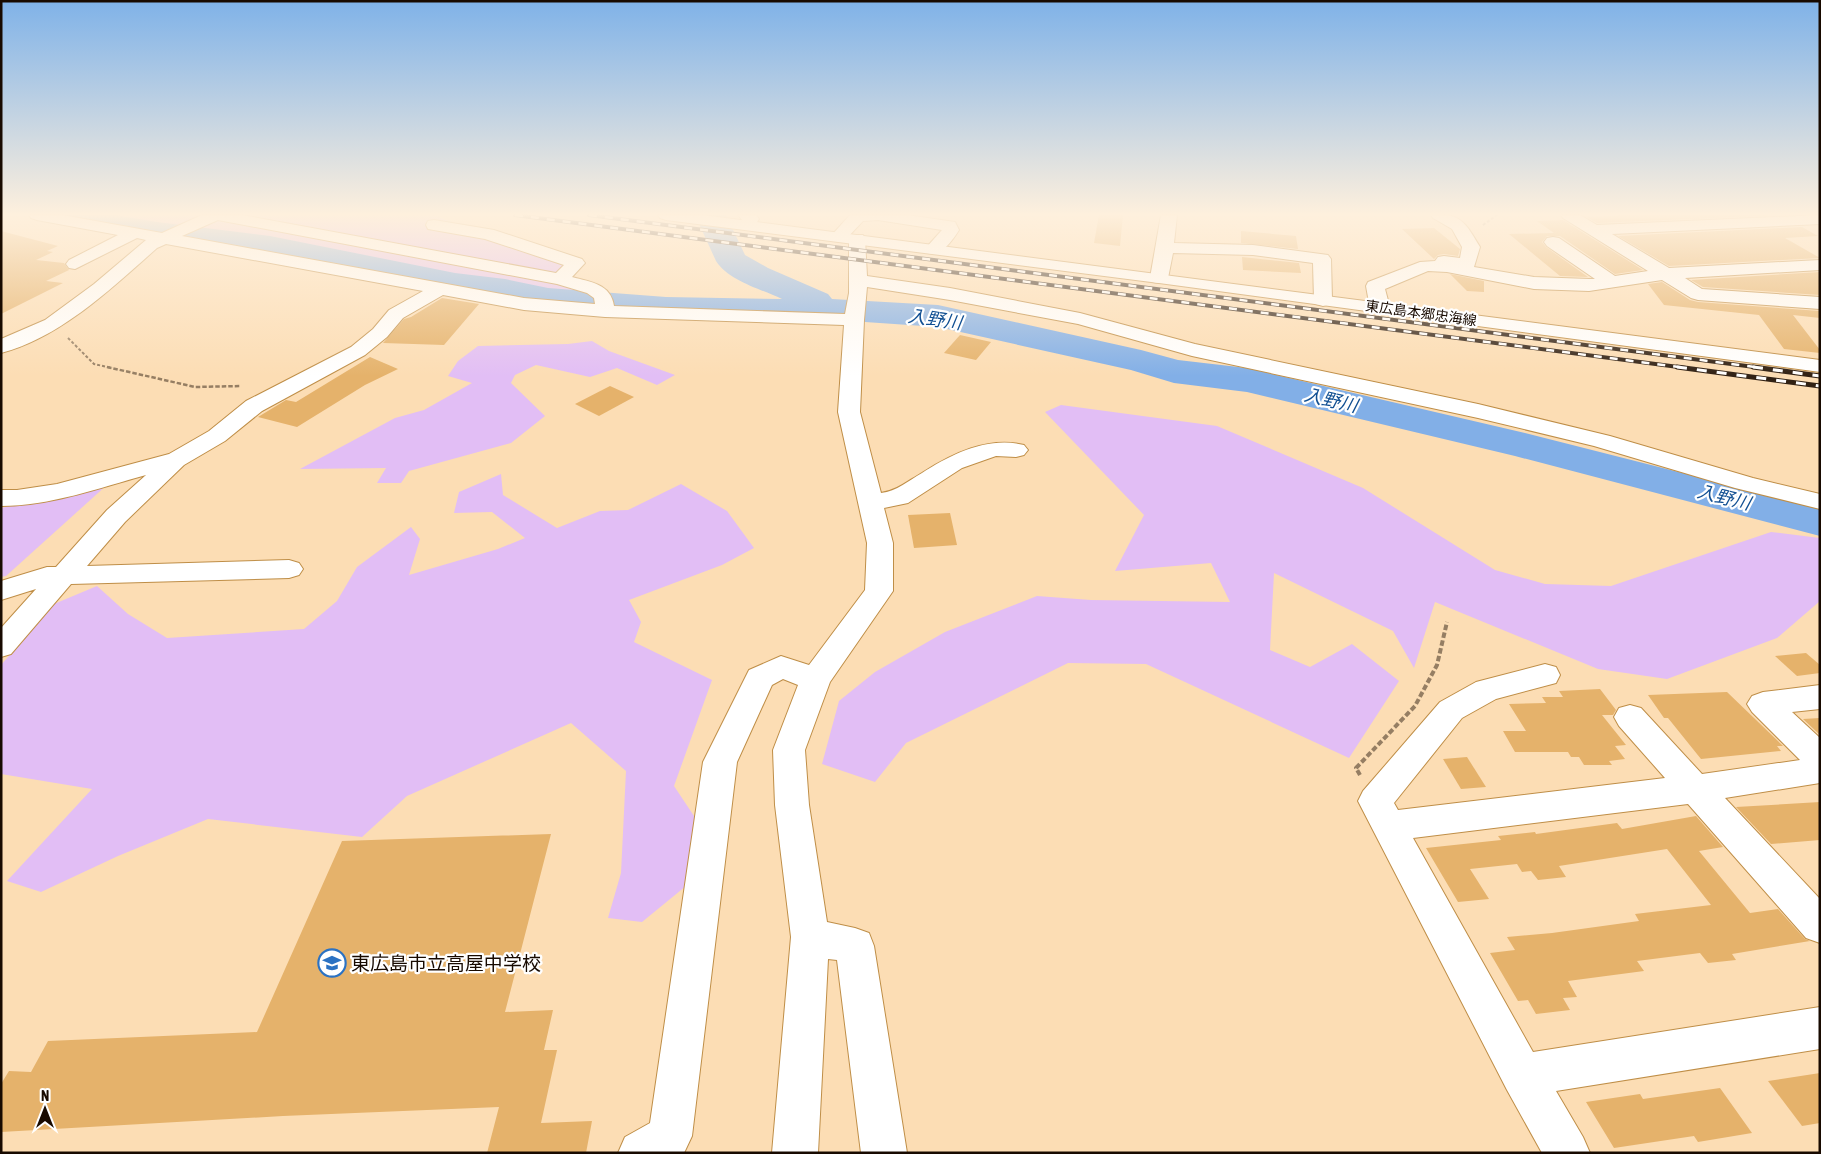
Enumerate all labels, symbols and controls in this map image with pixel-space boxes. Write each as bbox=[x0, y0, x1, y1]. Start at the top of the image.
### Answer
street label: 東広島本郷忠海線 bbox=[1364, 297, 1478, 329]
water label: 入野川 bbox=[907, 305, 965, 333]
water label: 入野川 bbox=[1302, 384, 1362, 417]
water label: 入野川 bbox=[1695, 480, 1755, 514]
school or university icon: 東広島市立高屋中学校 bbox=[317, 948, 347, 978]
place label: 東広島市立高屋中学校 bbox=[351, 952, 541, 974]
north arrow bbox=[20, 1084, 70, 1134]
text: N bbox=[41, 1088, 49, 1104]

